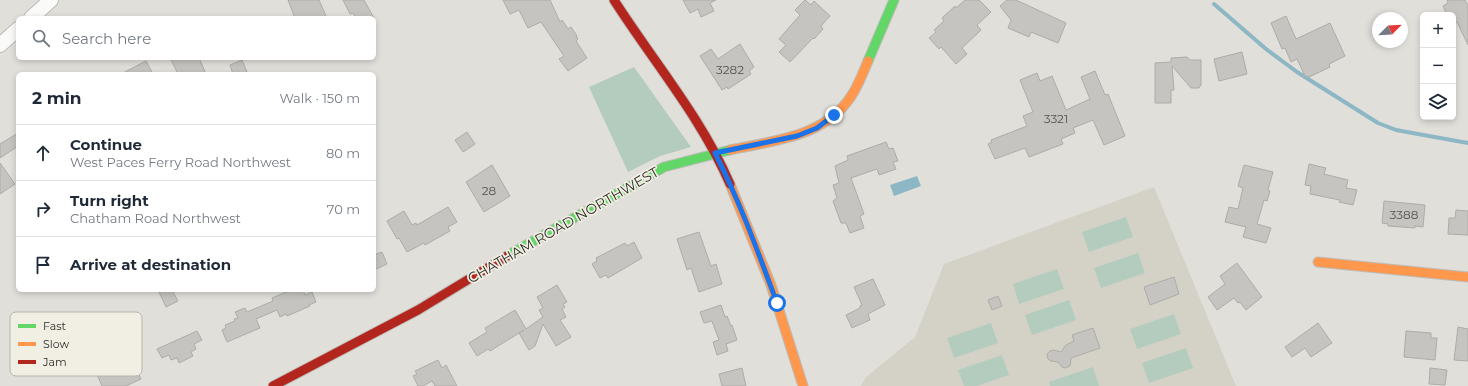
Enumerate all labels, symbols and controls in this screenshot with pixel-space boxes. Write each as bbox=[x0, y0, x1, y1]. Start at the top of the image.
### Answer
north arrow bbox=[1372, 12, 1408, 48]
map controls bbox=[1420, 12, 1456, 120]
button: + bbox=[1420, 12, 1456, 48]
search box bbox=[16, 16, 376, 60]
icon: search bbox=[30, 27, 52, 49]
text: Search here bbox=[62, 29, 151, 48]
button: − bbox=[1420, 48, 1456, 84]
house number: 3282 bbox=[716, 62, 744, 77]
button: layers bbox=[1420, 84, 1456, 120]
text: 2 min bbox=[32, 88, 82, 108]
text: Walk · 150 m bbox=[279, 90, 360, 106]
route end bbox=[825, 106, 843, 124]
house number: 3321 bbox=[1044, 111, 1068, 126]
text: Continue bbox=[70, 135, 142, 154]
icon: ahead bbox=[32, 142, 54, 164]
text: 80 m bbox=[326, 145, 360, 161]
text: West Paces Ferry Road Northwest bbox=[70, 154, 291, 170]
street label: CHATHAM ROAD NORTHWEST bbox=[464, 163, 662, 287]
house number: 28 bbox=[482, 183, 497, 198]
text: Turn right bbox=[70, 191, 149, 210]
icon: right bbox=[32, 198, 54, 220]
text: 70 m bbox=[327, 201, 360, 217]
house number: 3388 bbox=[1390, 207, 1419, 222]
text: Chatham Road Northwest bbox=[70, 210, 241, 226]
icon: arrive bbox=[32, 254, 54, 276]
text: Arrive at destination bbox=[70, 255, 231, 274]
route start bbox=[768, 294, 786, 312]
legend bbox=[10, 312, 142, 376]
text: Fast bbox=[43, 319, 67, 333]
text: Slow bbox=[43, 337, 69, 351]
text: Jam bbox=[42, 355, 67, 369]

